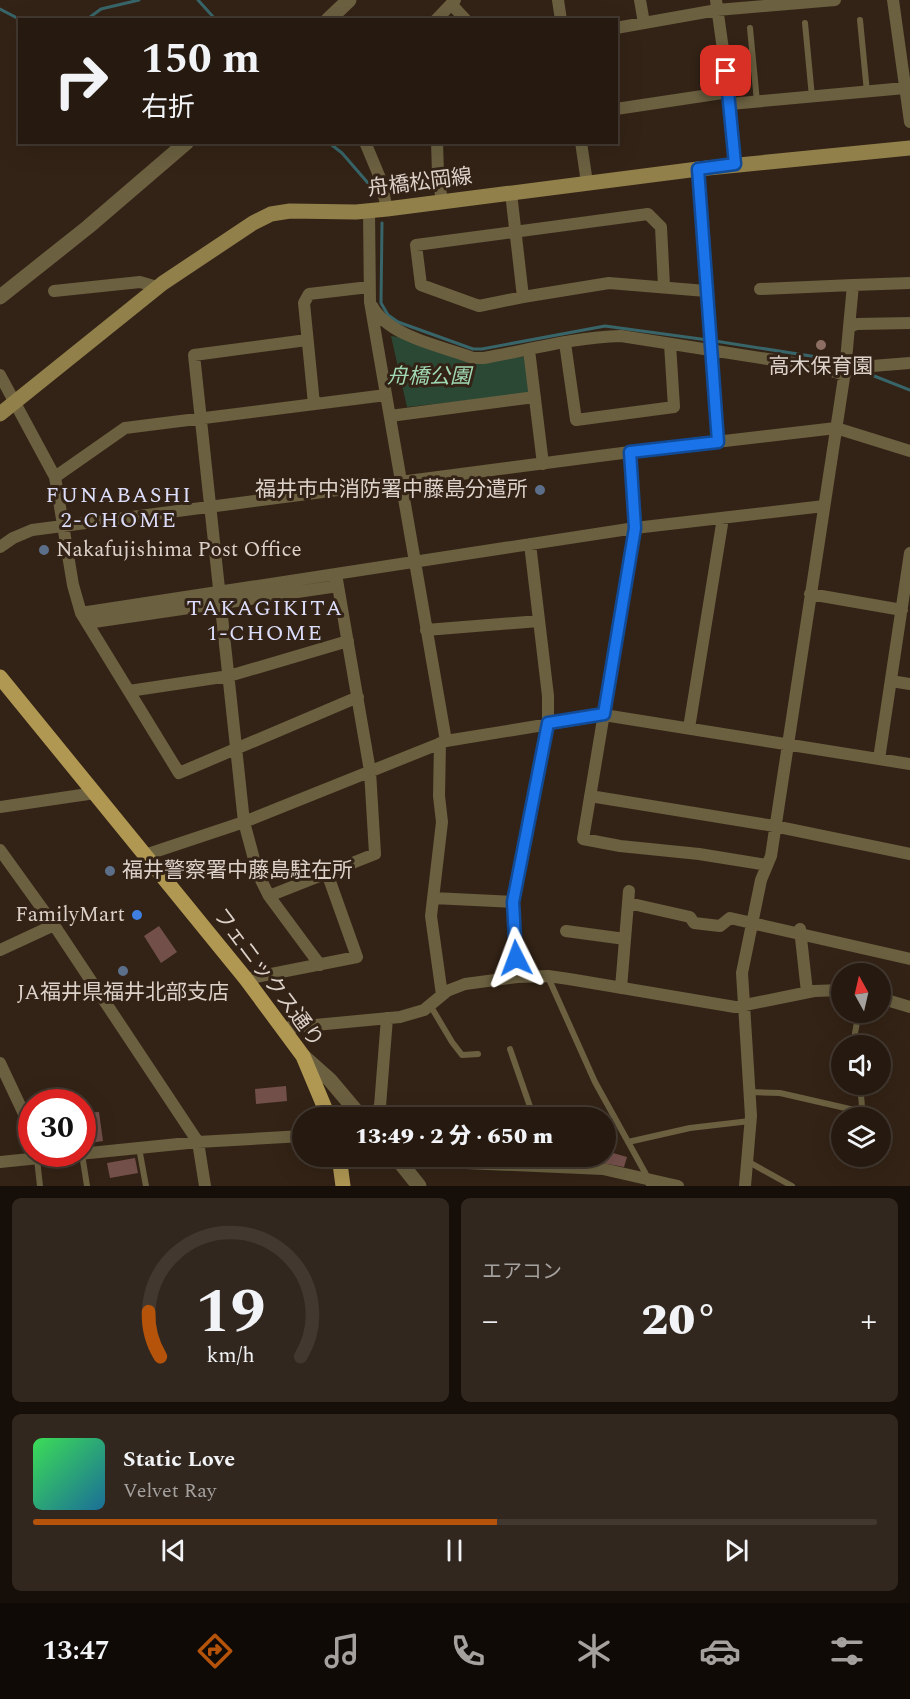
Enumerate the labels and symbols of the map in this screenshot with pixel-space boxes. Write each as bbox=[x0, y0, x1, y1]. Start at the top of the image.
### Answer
pin bbox=[700, 45, 751, 96]
street label: 舟橋松岡線 bbox=[366, 161, 474, 205]
marker: 高木保育園 bbox=[814, 338, 828, 352]
place label: 高木保育園 bbox=[769, 351, 874, 383]
park label: 舟橋公園 bbox=[387, 361, 474, 393]
place label: 福井市中消防署中藤島分遣所 bbox=[255, 474, 528, 506]
district label: FUNABASHI 2-CHOME bbox=[46, 479, 192, 537]
marker: 福井市中消防署中藤島分遣所 bbox=[533, 483, 547, 497]
place label: Nakafujishima Post Office bbox=[56, 534, 302, 566]
marker: Nakafujishima Post Office bbox=[37, 543, 51, 557]
district label: TAKAGIKITA 1-CHOME bbox=[186, 592, 344, 650]
place label: 福井警察署中藤島駐在所 bbox=[122, 855, 353, 887]
marker: 福井警察署中藤島駐在所 bbox=[103, 864, 117, 878]
place label: FamilyMart bbox=[15, 899, 125, 931]
street label: フェニックス通り bbox=[205, 902, 331, 1054]
marker: FamilyMart bbox=[130, 908, 144, 922]
position arrow bbox=[484, 926, 548, 990]
north arrow bbox=[831, 963, 891, 1023]
marker: JA福井県福井北部支店 bbox=[116, 964, 130, 978]
place label: JA福井県福井北部支店 bbox=[17, 977, 229, 1009]
speed limit sign: 30 bbox=[18, 1089, 96, 1167]

